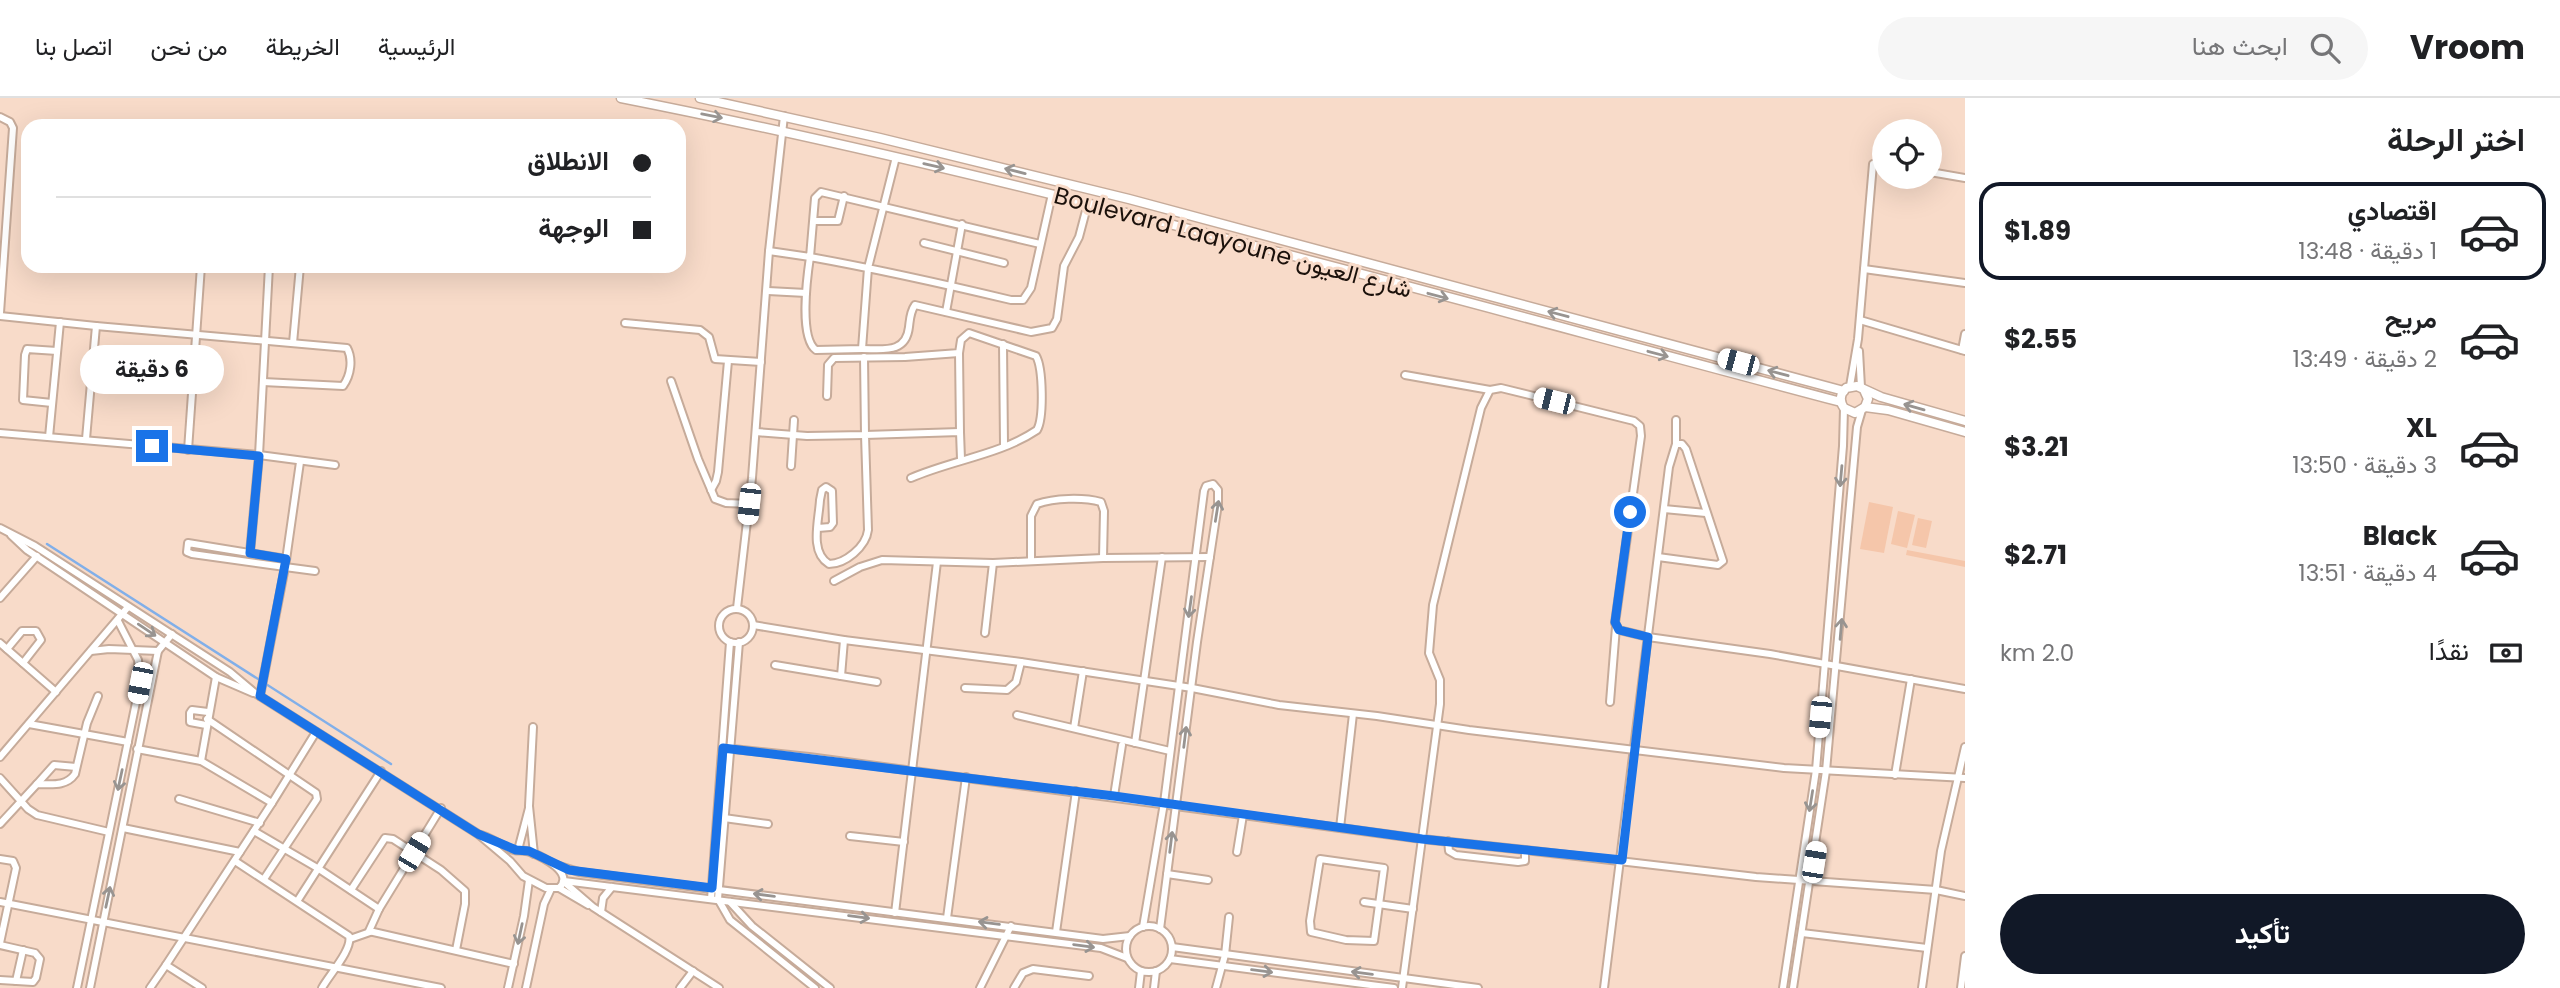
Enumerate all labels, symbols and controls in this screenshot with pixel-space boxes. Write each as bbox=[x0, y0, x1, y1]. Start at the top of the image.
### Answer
search box bbox=[1878, 17, 2368, 80]
text: Vroom bbox=[2410, 24, 2525, 71]
text: ابحث هنا bbox=[2192, 28, 2288, 64]
icon: search bbox=[2306, 29, 2344, 67]
text: اتصل بنا bbox=[35, 30, 113, 63]
text: من نحن bbox=[151, 30, 228, 63]
text: الخريطة bbox=[266, 30, 340, 63]
text: الرئيسية bbox=[378, 30, 455, 63]
one-way arrow bbox=[700, 110, 723, 123]
text: اختر الرحلة bbox=[2387, 117, 2525, 162]
map controls bbox=[1872, 119, 1942, 189]
button: locate bbox=[1872, 119, 1942, 189]
text: الانطلاق bbox=[527, 143, 609, 179]
one-way arrow bbox=[922, 160, 945, 174]
one-way arrow bbox=[1005, 164, 1027, 177]
street label: Boulevard Laayoune شارع العيون bbox=[1051, 178, 1415, 306]
text: اقتصادي bbox=[2348, 193, 2437, 229]
icon: car bbox=[2458, 200, 2521, 263]
text: الوجهة bbox=[538, 210, 609, 246]
text: $1.89 bbox=[2004, 213, 2071, 249]
text: 1 دقيقة · 13:48 bbox=[2298, 235, 2437, 267]
one-way arrow bbox=[1426, 290, 1449, 303]
text: مريح bbox=[2385, 301, 2437, 337]
one-way arrow bbox=[1547, 307, 1570, 320]
icon: car bbox=[2458, 308, 2521, 371]
text: $2.55 bbox=[2004, 321, 2077, 357]
text: 2 دقيقة · 13:49 bbox=[2292, 343, 2437, 375]
callout: 6 دقيقة bbox=[80, 344, 224, 394]
car bbox=[1715, 346, 1762, 378]
one-way arrow bbox=[1646, 348, 1669, 361]
text: 6 دقيقة bbox=[115, 353, 189, 385]
one-way arrow bbox=[1767, 366, 1789, 379]
car bbox=[1532, 386, 1577, 416]
one-way arrow bbox=[1903, 399, 1925, 412]
text: XL bbox=[2406, 410, 2437, 446]
icon: car bbox=[2458, 416, 2521, 479]
text: $3.21 bbox=[2004, 429, 2069, 465]
route end bbox=[136, 430, 168, 462]
text: 3 دقيقة · 13:50 bbox=[2292, 449, 2437, 481]
one-way arrow bbox=[1834, 465, 1847, 487]
car bbox=[737, 482, 762, 526]
route start bbox=[1614, 496, 1646, 528]
one-way arrow bbox=[1210, 500, 1223, 523]
text: Black bbox=[2363, 518, 2437, 554]
icon: car bbox=[2458, 524, 2521, 587]
text: $2.71 bbox=[2004, 537, 2067, 573]
text: 4 دقيقة · 13:51 bbox=[2298, 557, 2437, 589]
one-way arrow bbox=[1183, 595, 1196, 618]
one-way arrow bbox=[1834, 618, 1847, 641]
one-way arrow bbox=[137, 623, 156, 637]
text: نقدًا bbox=[2429, 633, 2469, 669]
icon: cash bbox=[2487, 634, 2525, 672]
text: 2.0 km bbox=[2000, 637, 2074, 669]
car bbox=[126, 660, 155, 706]
car bbox=[1808, 695, 1833, 739]
one-way arrow bbox=[1179, 726, 1192, 748]
one-way arrow bbox=[113, 768, 127, 791]
one-way arrow bbox=[1805, 789, 1818, 811]
car bbox=[395, 829, 434, 875]
one-way arrow bbox=[1165, 832, 1178, 854]
car bbox=[1801, 840, 1828, 884]
one-way arrow bbox=[102, 886, 116, 909]
one-way arrow bbox=[753, 888, 776, 901]
button: تأكيد bbox=[2000, 894, 2525, 974]
one-way arrow bbox=[847, 911, 870, 924]
one-way arrow bbox=[979, 917, 1001, 930]
one-way arrow bbox=[513, 923, 526, 945]
one-way arrow bbox=[1072, 940, 1095, 953]
one-way arrow bbox=[1250, 965, 1272, 978]
one-way arrow bbox=[1351, 966, 1374, 979]

